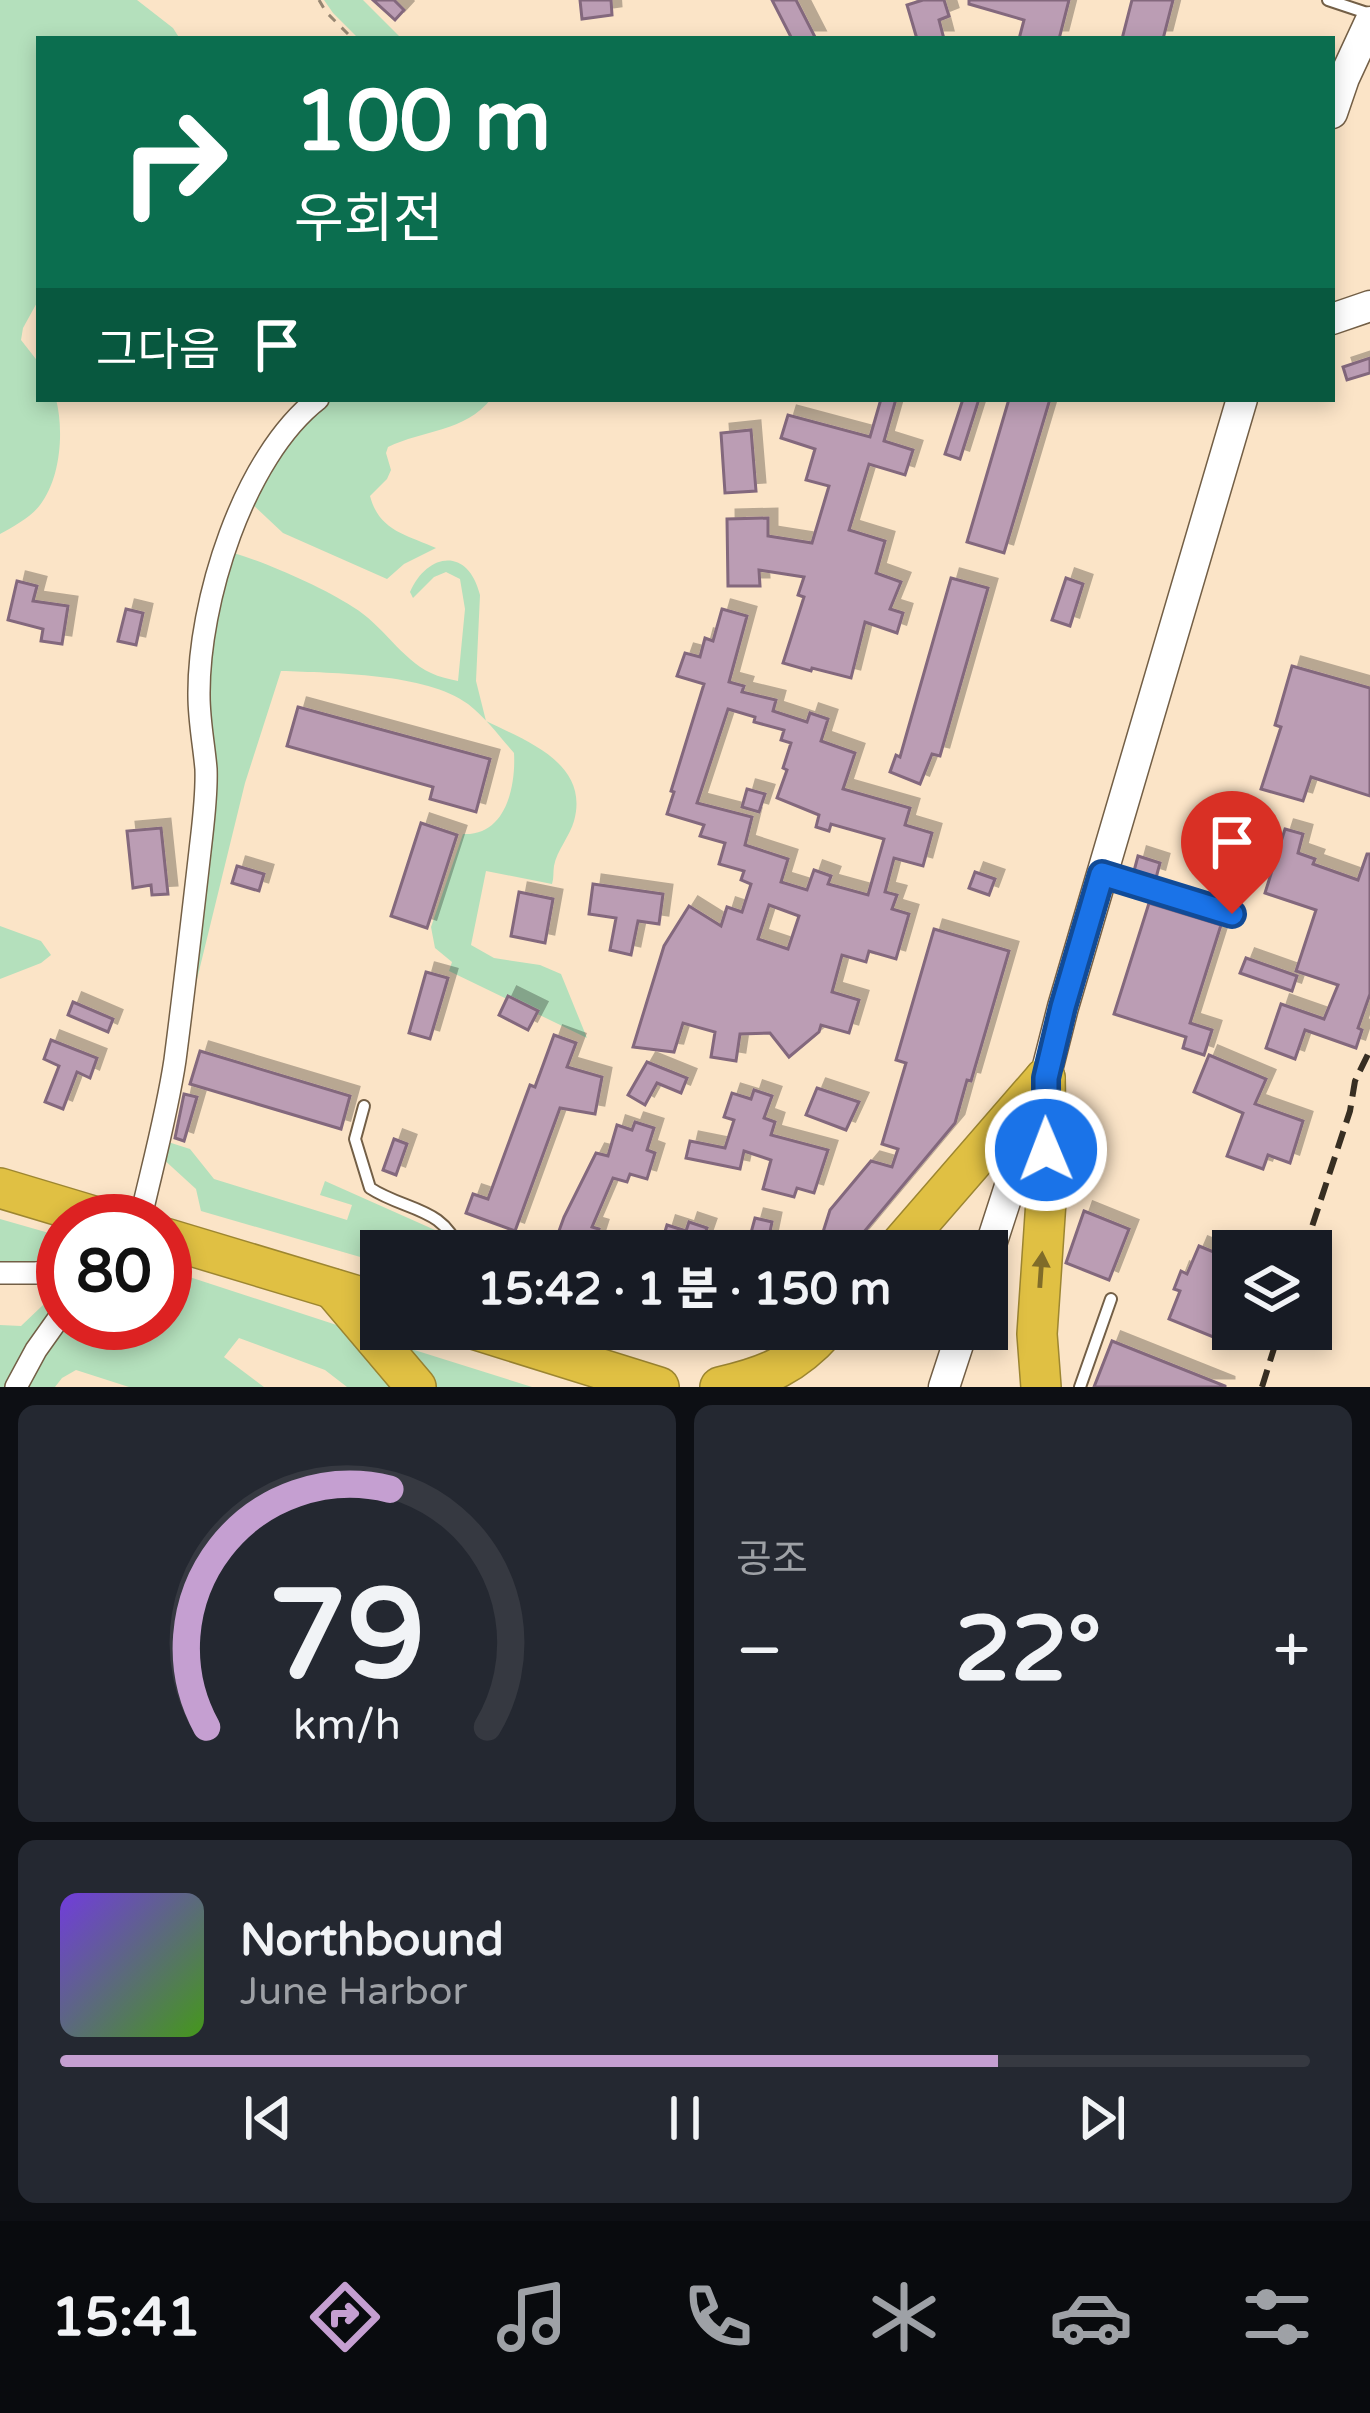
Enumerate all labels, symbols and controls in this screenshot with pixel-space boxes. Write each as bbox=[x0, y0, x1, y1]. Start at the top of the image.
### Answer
text: 100 m bbox=[294, 72, 551, 173]
icon: right bbox=[96, 84, 252, 240]
text: 우회전 bbox=[294, 187, 443, 252]
icon: arrive bbox=[244, 312, 310, 378]
text: 그다음 bbox=[96, 324, 220, 378]
pin bbox=[1181, 791, 1283, 914]
icon: arrive bbox=[1199, 809, 1265, 875]
position arrow bbox=[983, 1087, 1109, 1213]
speed limit sign: 80 bbox=[36, 1194, 192, 1350]
map controls bbox=[1212, 1230, 1332, 1350]
button: layers bbox=[1212, 1230, 1332, 1350]
one-way arrow bbox=[1032, 1251, 1051, 1288]
text: 15:42 · 1 분 · 150 m bbox=[477, 1263, 891, 1317]
text: 공조 bbox=[736, 1536, 808, 1583]
text: 79 bbox=[269, 1561, 425, 1712]
text: 22° bbox=[954, 1596, 1101, 1705]
text: − bbox=[736, 1611, 783, 1691]
text: + bbox=[1273, 1611, 1310, 1691]
text: km/h bbox=[293, 1699, 401, 1750]
text: Northbound bbox=[240, 1914, 504, 1968]
text: June Harbor bbox=[240, 1968, 467, 2015]
icon: previous bbox=[235, 2085, 301, 2151]
icon: pause bbox=[652, 2085, 718, 2151]
icon: next bbox=[1069, 2085, 1135, 2151]
icon: directions bbox=[303, 2275, 387, 2359]
icon: music bbox=[490, 2275, 574, 2359]
icon: phone bbox=[676, 2275, 760, 2359]
icon: climate bbox=[862, 2275, 946, 2359]
icon: car bbox=[1049, 2275, 1133, 2359]
icon: filters bbox=[1235, 2275, 1319, 2359]
text: 15:41 bbox=[51, 2285, 201, 2350]

